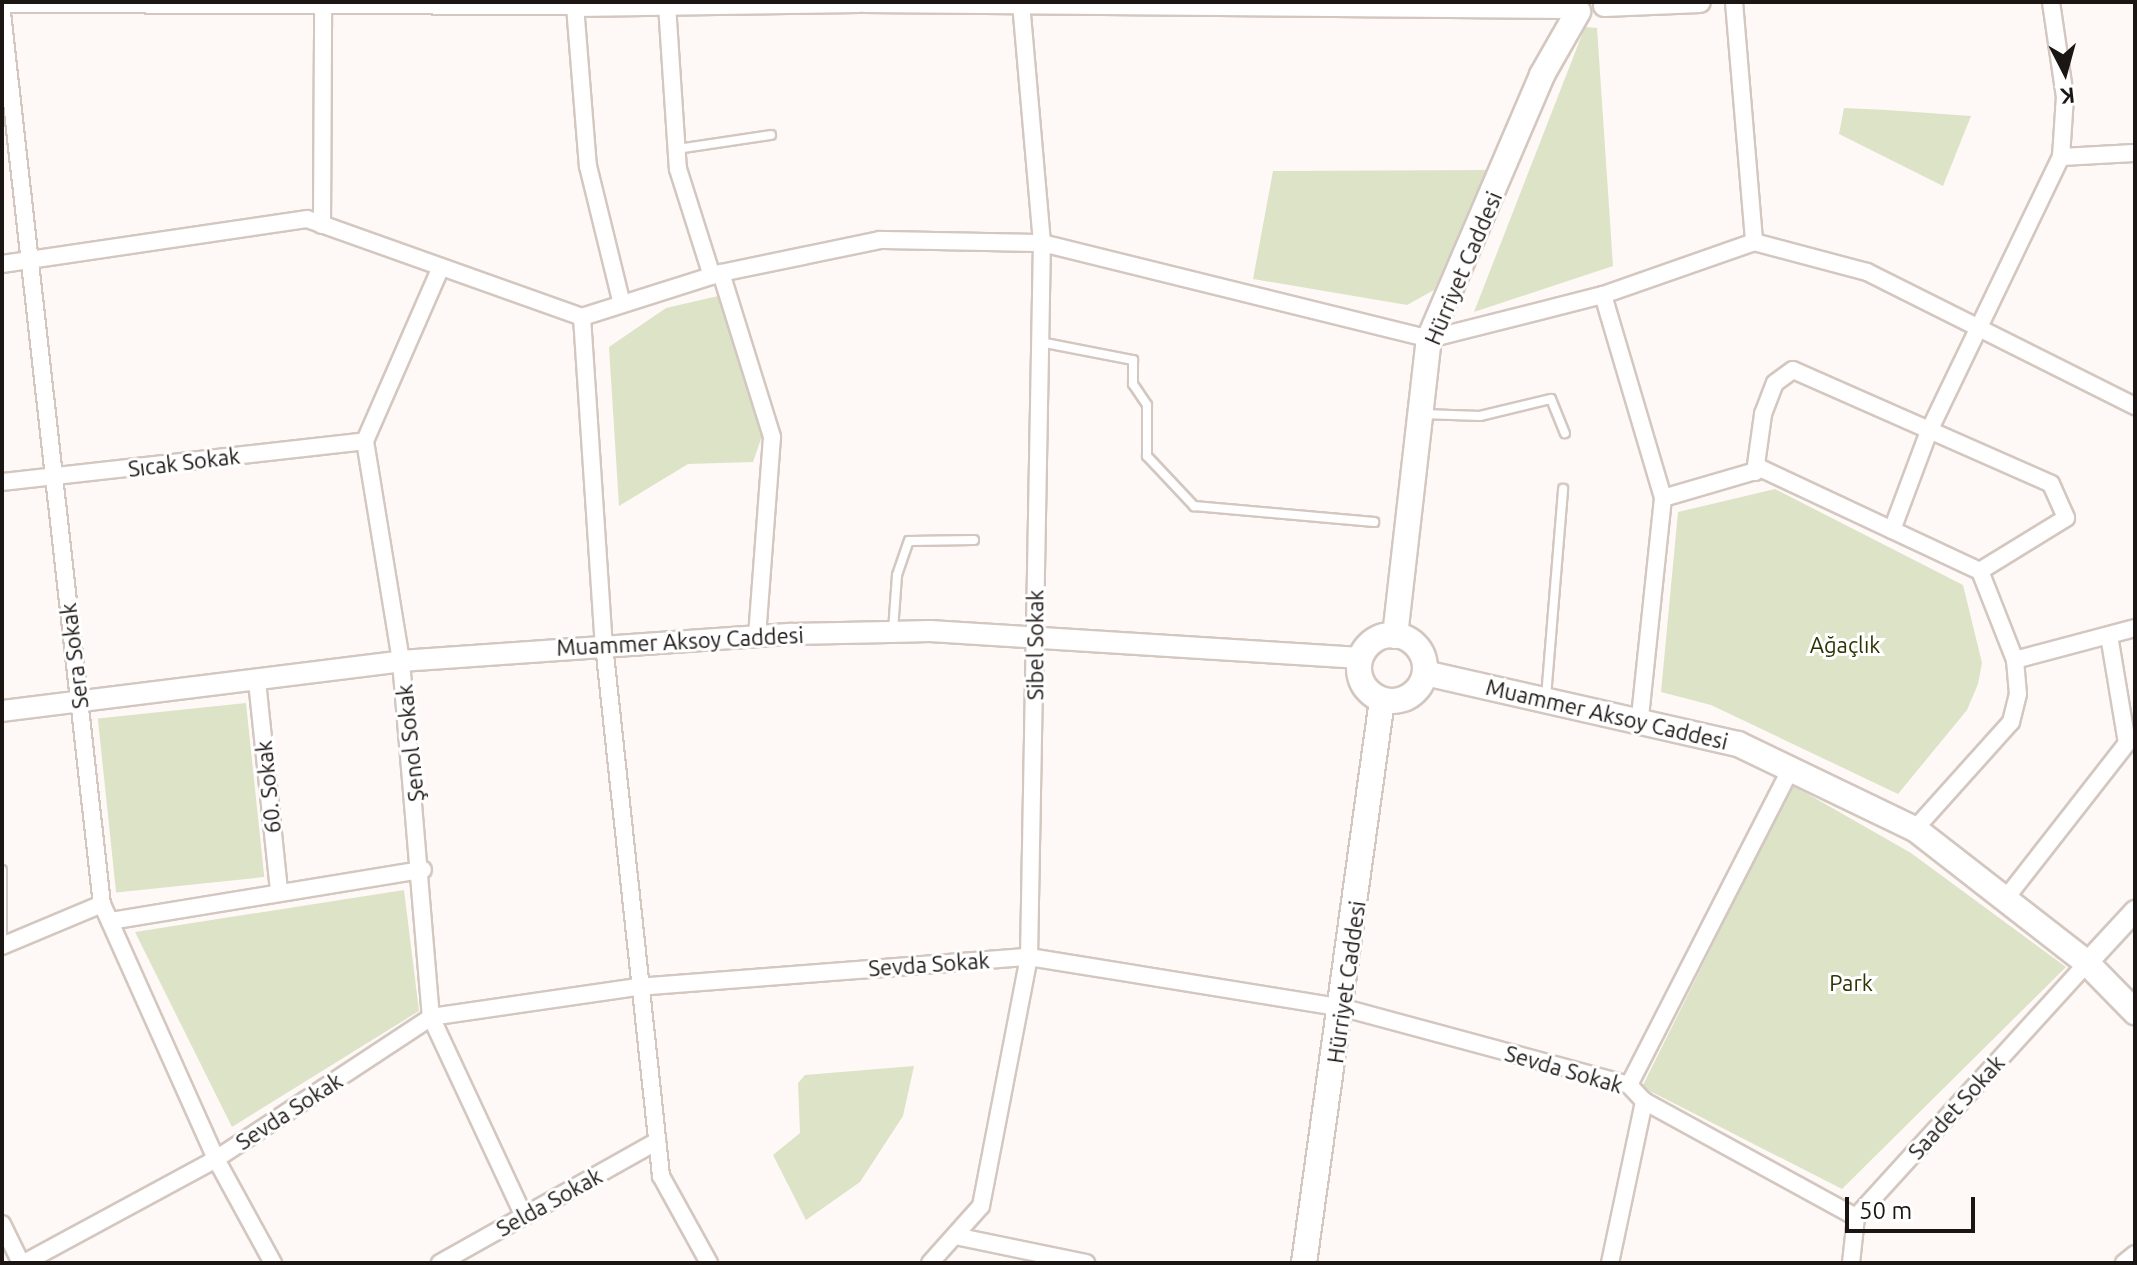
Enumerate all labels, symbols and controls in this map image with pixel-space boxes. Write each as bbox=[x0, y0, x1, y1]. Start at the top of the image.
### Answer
north arrow bbox=[2025, 32, 2105, 112]
text: K bbox=[2059, 83, 2076, 110]
street label: Hürriyet Caddesi bbox=[1419, 187, 1507, 349]
street label: Sıcak Sokak bbox=[127, 442, 241, 482]
street label: Sibel Sokak bbox=[1022, 590, 1048, 700]
street label: Sera Sokak bbox=[54, 602, 94, 710]
street label: Muammer Aksoy Caddesi bbox=[556, 621, 804, 661]
park label: Ağaçlık bbox=[1810, 632, 1880, 658]
street label: Muammer Aksoy Caddesi bbox=[1483, 673, 1731, 755]
street label: Şenol Sokak bbox=[391, 683, 429, 803]
street label: 60. Sokak bbox=[250, 739, 286, 835]
street label: Hürriyet Caddesi bbox=[1322, 899, 1370, 1065]
street label: Sevda Sokak bbox=[867, 947, 991, 981]
park label: Park bbox=[1829, 970, 1873, 996]
street label: Sevda Sokak bbox=[1502, 1040, 1626, 1098]
street label: Saadet Sokak bbox=[1902, 1050, 2010, 1164]
street label: Sevda Sokak bbox=[231, 1067, 347, 1155]
street label: Selda Sokak bbox=[492, 1162, 606, 1242]
scale bar bbox=[1849, 1181, 1979, 1231]
text: 50 m bbox=[1859, 1197, 1912, 1224]

